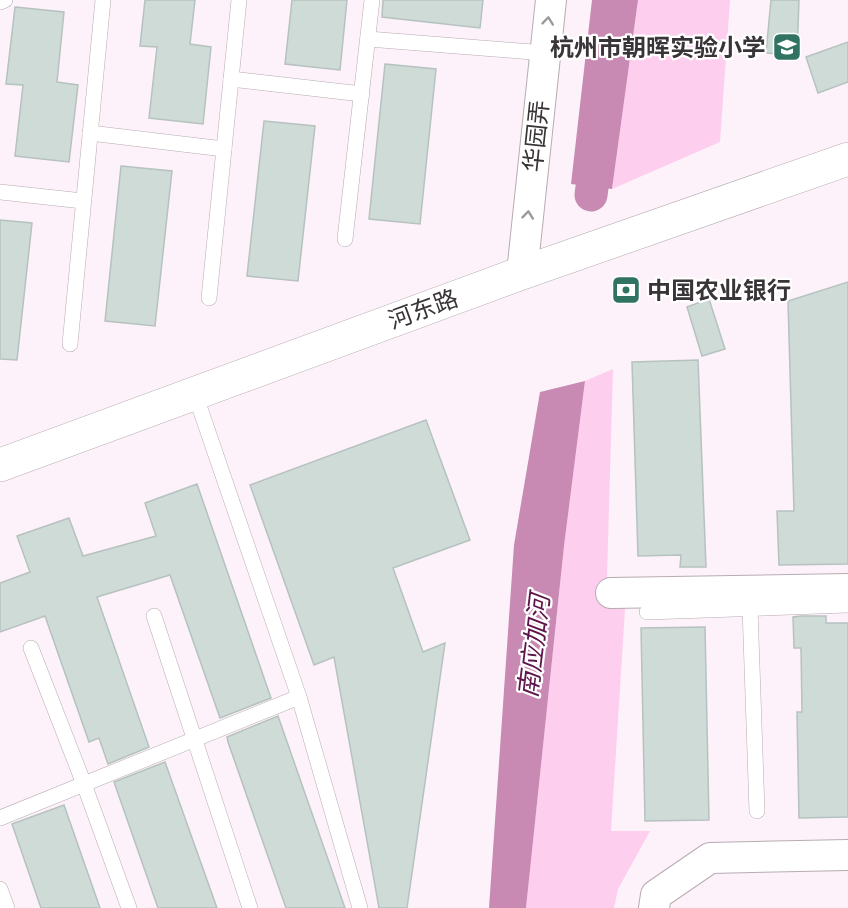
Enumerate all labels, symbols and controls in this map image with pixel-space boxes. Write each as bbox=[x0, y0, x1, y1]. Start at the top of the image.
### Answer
one-way arrow bbox=[542, 16, 554, 25]
place label: 杭州市朝晖实验小学 bbox=[550, 30, 766, 65]
school or university icon: 杭州市朝晖实验小学 bbox=[771, 31, 803, 63]
street label: 华园弄 bbox=[515, 98, 557, 174]
one-way arrow bbox=[521, 210, 534, 219]
place label: 中国农业银行 bbox=[647, 273, 791, 308]
bank icon: 中国农业银行 bbox=[610, 274, 642, 306]
street label: 河东路 bbox=[383, 280, 463, 338]
water label: 南应加河 bbox=[509, 587, 560, 700]

